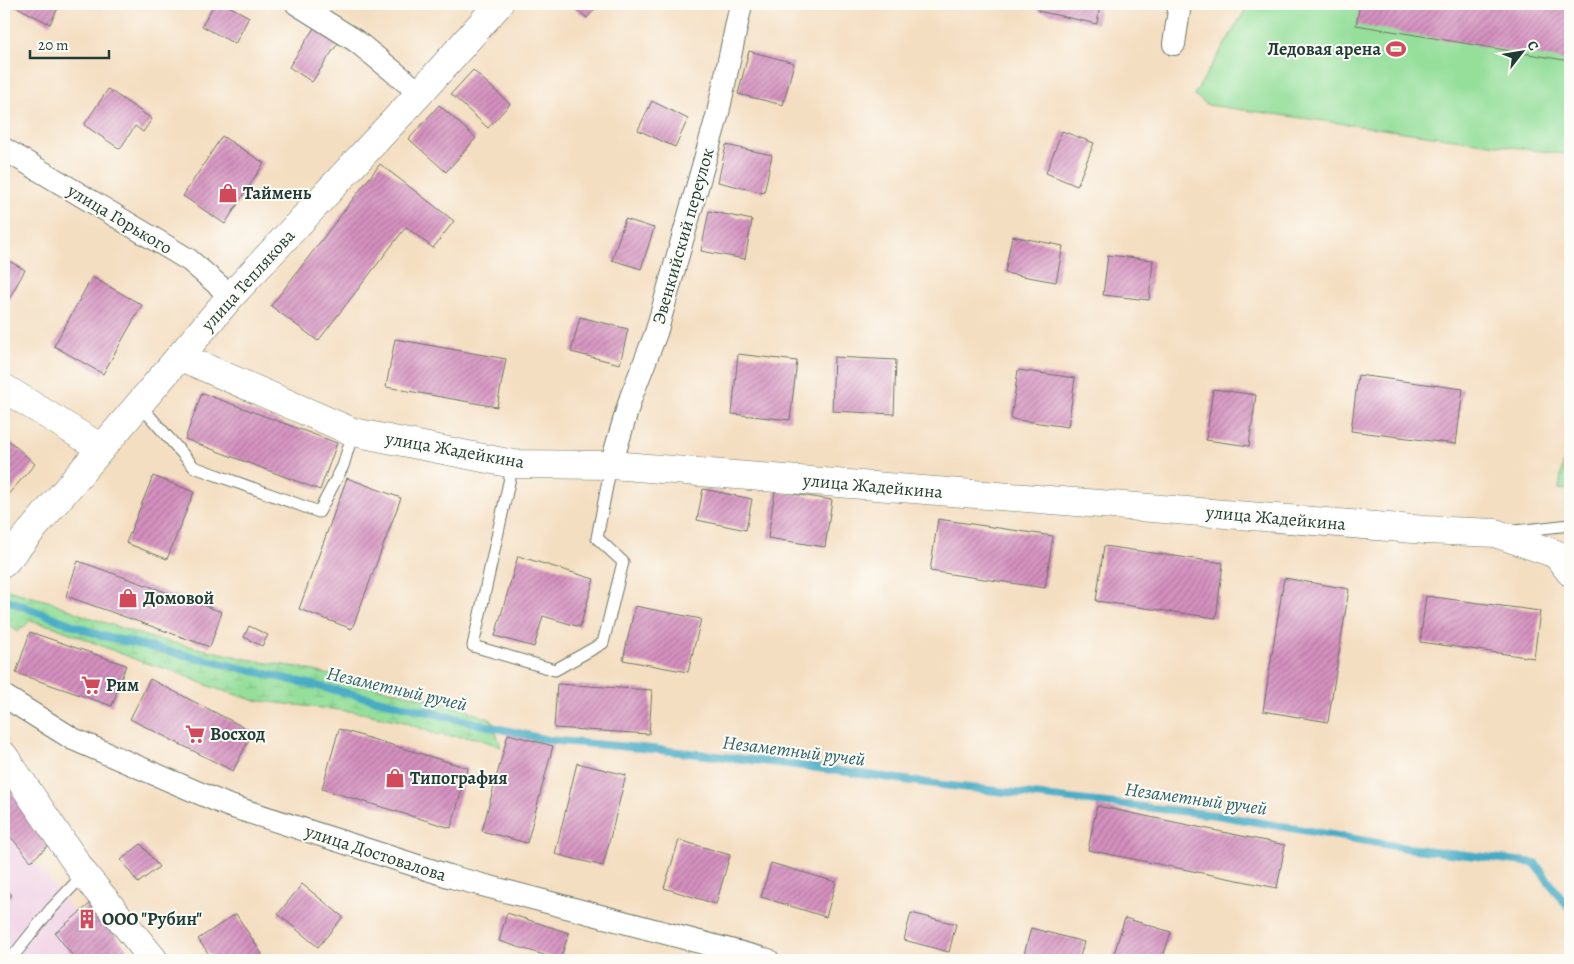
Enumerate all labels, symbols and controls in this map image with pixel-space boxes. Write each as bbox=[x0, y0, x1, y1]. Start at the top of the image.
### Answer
scale bar bbox=[30, 28, 109, 60]
north arrow bbox=[1496, 28, 1546, 78]
text: 20 m bbox=[38, 35, 69, 55]
place label: Ледовая арена bbox=[1267, 37, 1381, 61]
text: С bbox=[1522, 37, 1543, 54]
sports icon: Ледовая арена bbox=[1385, 38, 1407, 60]
street label: Эвенкийский переулок bbox=[646, 145, 720, 327]
street label: улица Горького bbox=[62, 178, 177, 260]
place label: Таймень bbox=[243, 181, 312, 205]
shop icon: Таймень bbox=[217, 182, 239, 204]
street label: улица Теплякова bbox=[195, 223, 301, 337]
street label: улица Жадейкина bbox=[383, 426, 527, 474]
street label: улица Жадейкина bbox=[801, 468, 945, 504]
street label: улица Жадейкина bbox=[1204, 500, 1348, 536]
place label: Домовой bbox=[143, 586, 215, 610]
shop icon: Домовой bbox=[117, 587, 139, 609]
water label: Незаметный ручей bbox=[324, 660, 470, 718]
place label: Рим bbox=[106, 673, 139, 697]
supermarket icon: Рим bbox=[80, 674, 102, 696]
place label: Восход bbox=[210, 722, 265, 746]
supermarket icon: Восход bbox=[184, 723, 206, 745]
water label: Незаметный ручей bbox=[721, 729, 867, 773]
place label: Типография bbox=[410, 766, 508, 790]
shop icon: Типография bbox=[384, 767, 406, 789]
water label: Незаметный ручей bbox=[1123, 776, 1269, 822]
street label: улица Достовалова bbox=[302, 819, 450, 887]
place label: ООО "Рубин" bbox=[102, 907, 202, 931]
building icon: ООО "Рубин" bbox=[76, 908, 98, 930]

